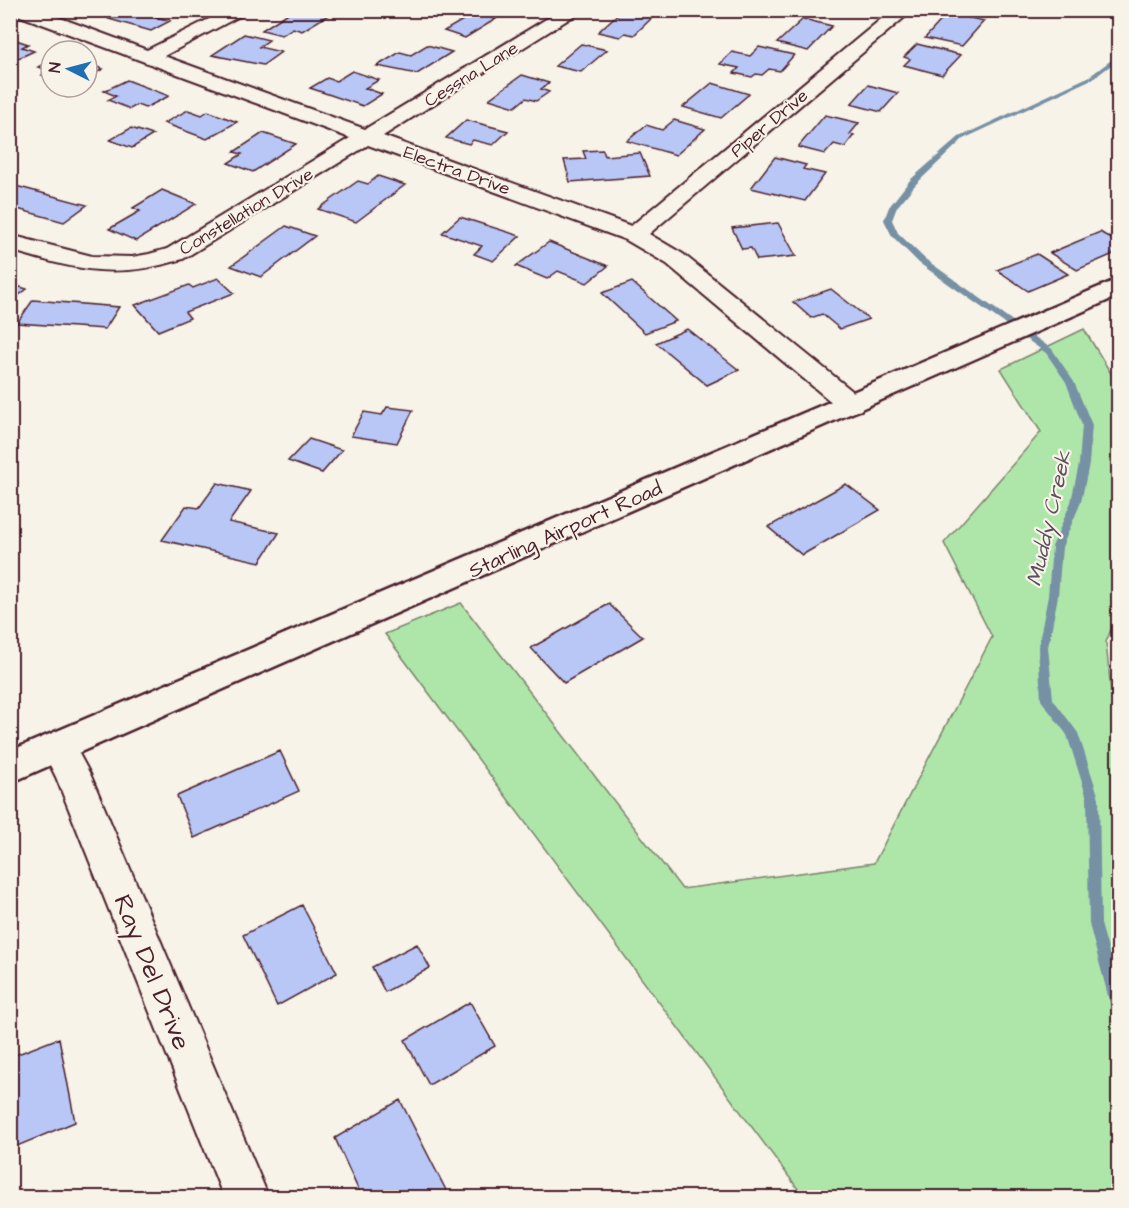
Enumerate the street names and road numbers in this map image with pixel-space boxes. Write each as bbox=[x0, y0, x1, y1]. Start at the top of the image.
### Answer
street label: Cessna Lane bbox=[420, 36, 523, 113]
street label: Piper Drive bbox=[725, 83, 814, 163]
street label: Electra Drive bbox=[400, 140, 514, 201]
street label: Constellation Drive bbox=[174, 161, 318, 261]
street label: Starling Airport Road bbox=[464, 474, 668, 587]
street label: Ray Del Drive bbox=[103, 889, 200, 1056]

